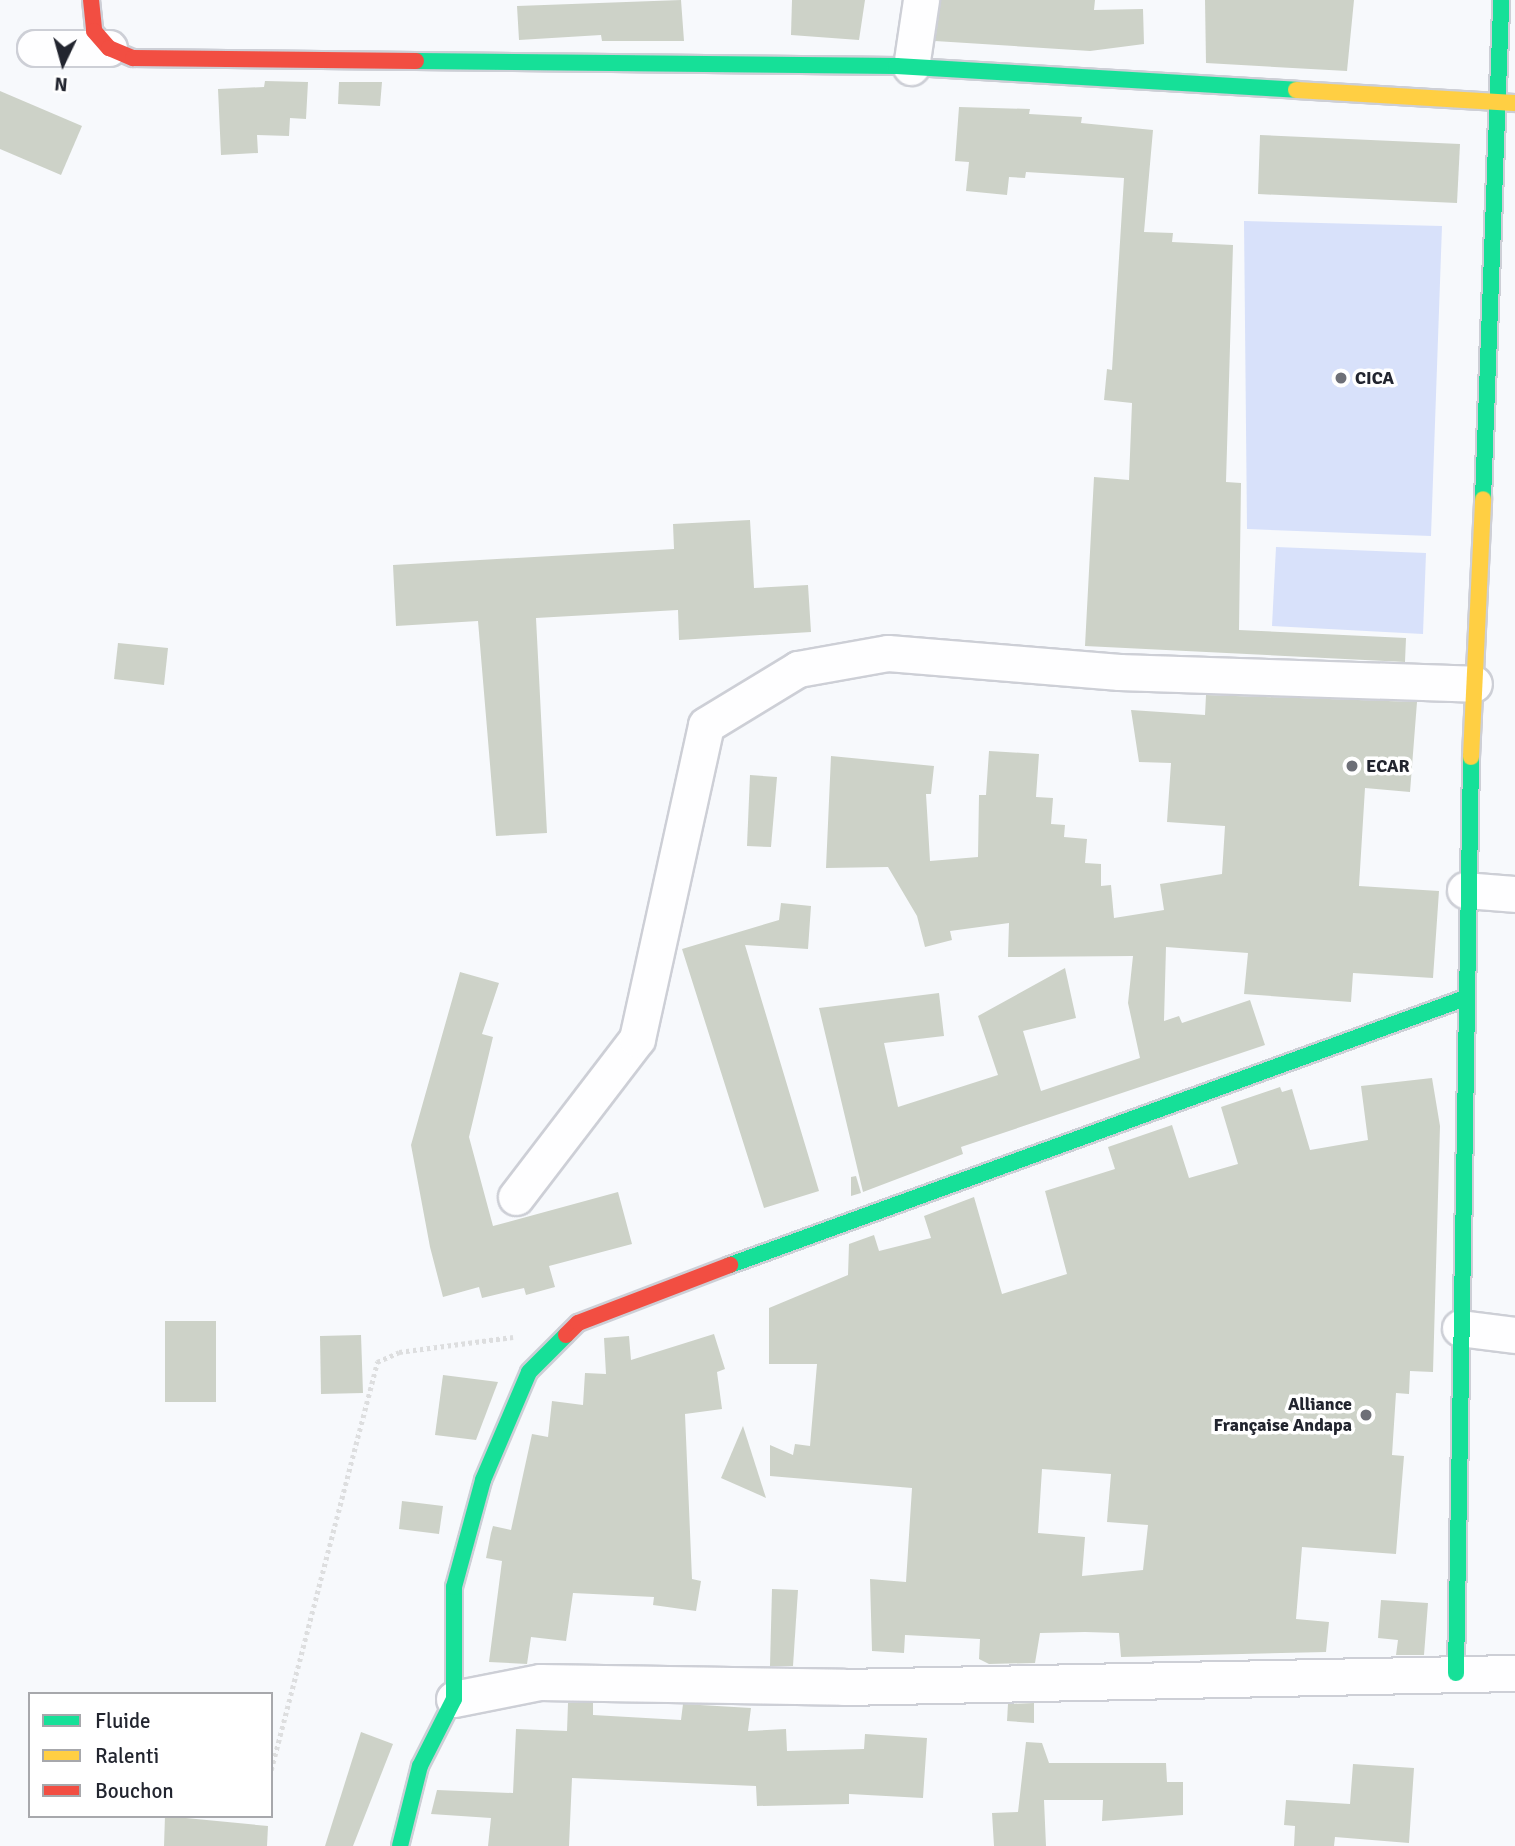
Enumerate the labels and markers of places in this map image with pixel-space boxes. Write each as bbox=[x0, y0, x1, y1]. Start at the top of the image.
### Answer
place label: CICA bbox=[1355, 367, 1394, 389]
marker: CICA bbox=[1333, 370, 1349, 386]
place label: ECAR bbox=[1366, 755, 1410, 777]
marker: ECAR bbox=[1344, 758, 1360, 774]
place label: Alliance Française Andapa bbox=[1213, 1394, 1352, 1436]
marker: Alliance Française Andapa bbox=[1358, 1407, 1374, 1423]

